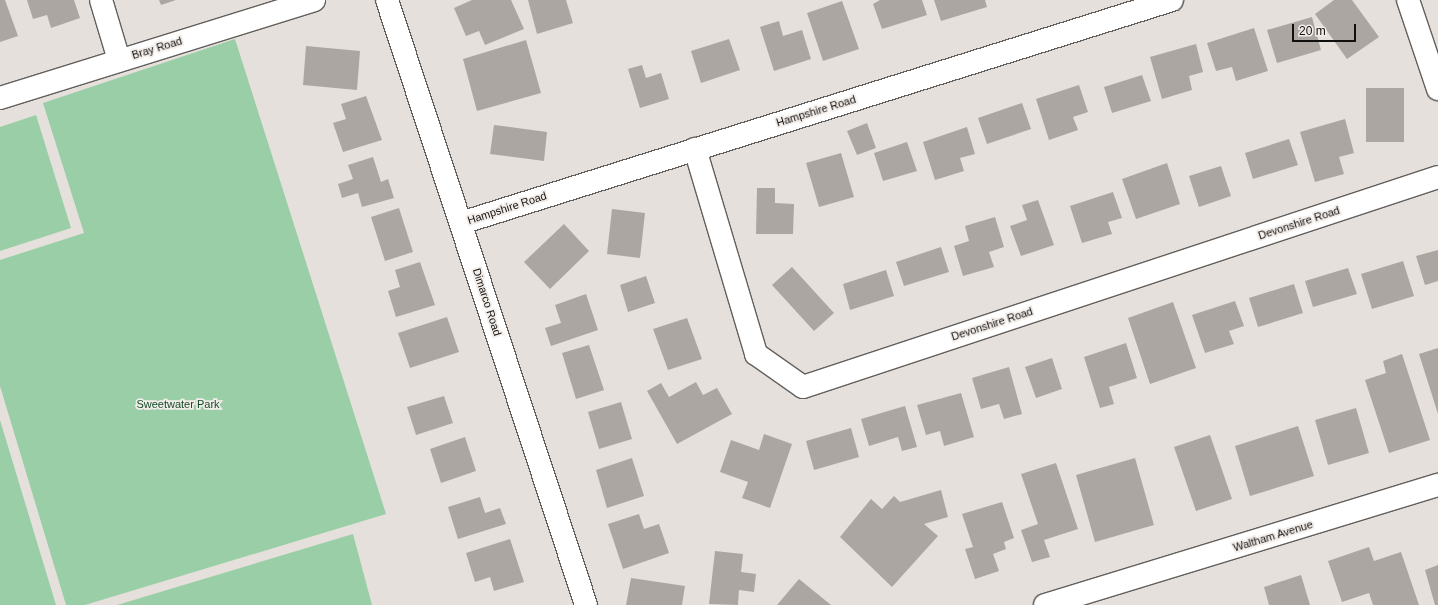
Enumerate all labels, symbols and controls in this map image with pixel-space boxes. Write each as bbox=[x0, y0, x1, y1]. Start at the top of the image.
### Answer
scale bar bbox=[1294, 16, 1358, 42]
text: 20 m bbox=[1299, 24, 1326, 38]
street label: Bray Road bbox=[130, 34, 184, 62]
street label: Hampshire Road bbox=[775, 93, 857, 129]
street label: Hampshire Road bbox=[466, 189, 548, 227]
street label: Devonshire Road bbox=[1257, 204, 1341, 242]
street label: Dimarco Road bbox=[470, 267, 504, 337]
street label: Devonshire Road bbox=[950, 305, 1034, 343]
park label: Sweetwater Park bbox=[136, 397, 220, 411]
street label: Waltham Avenue bbox=[1231, 518, 1315, 554]

